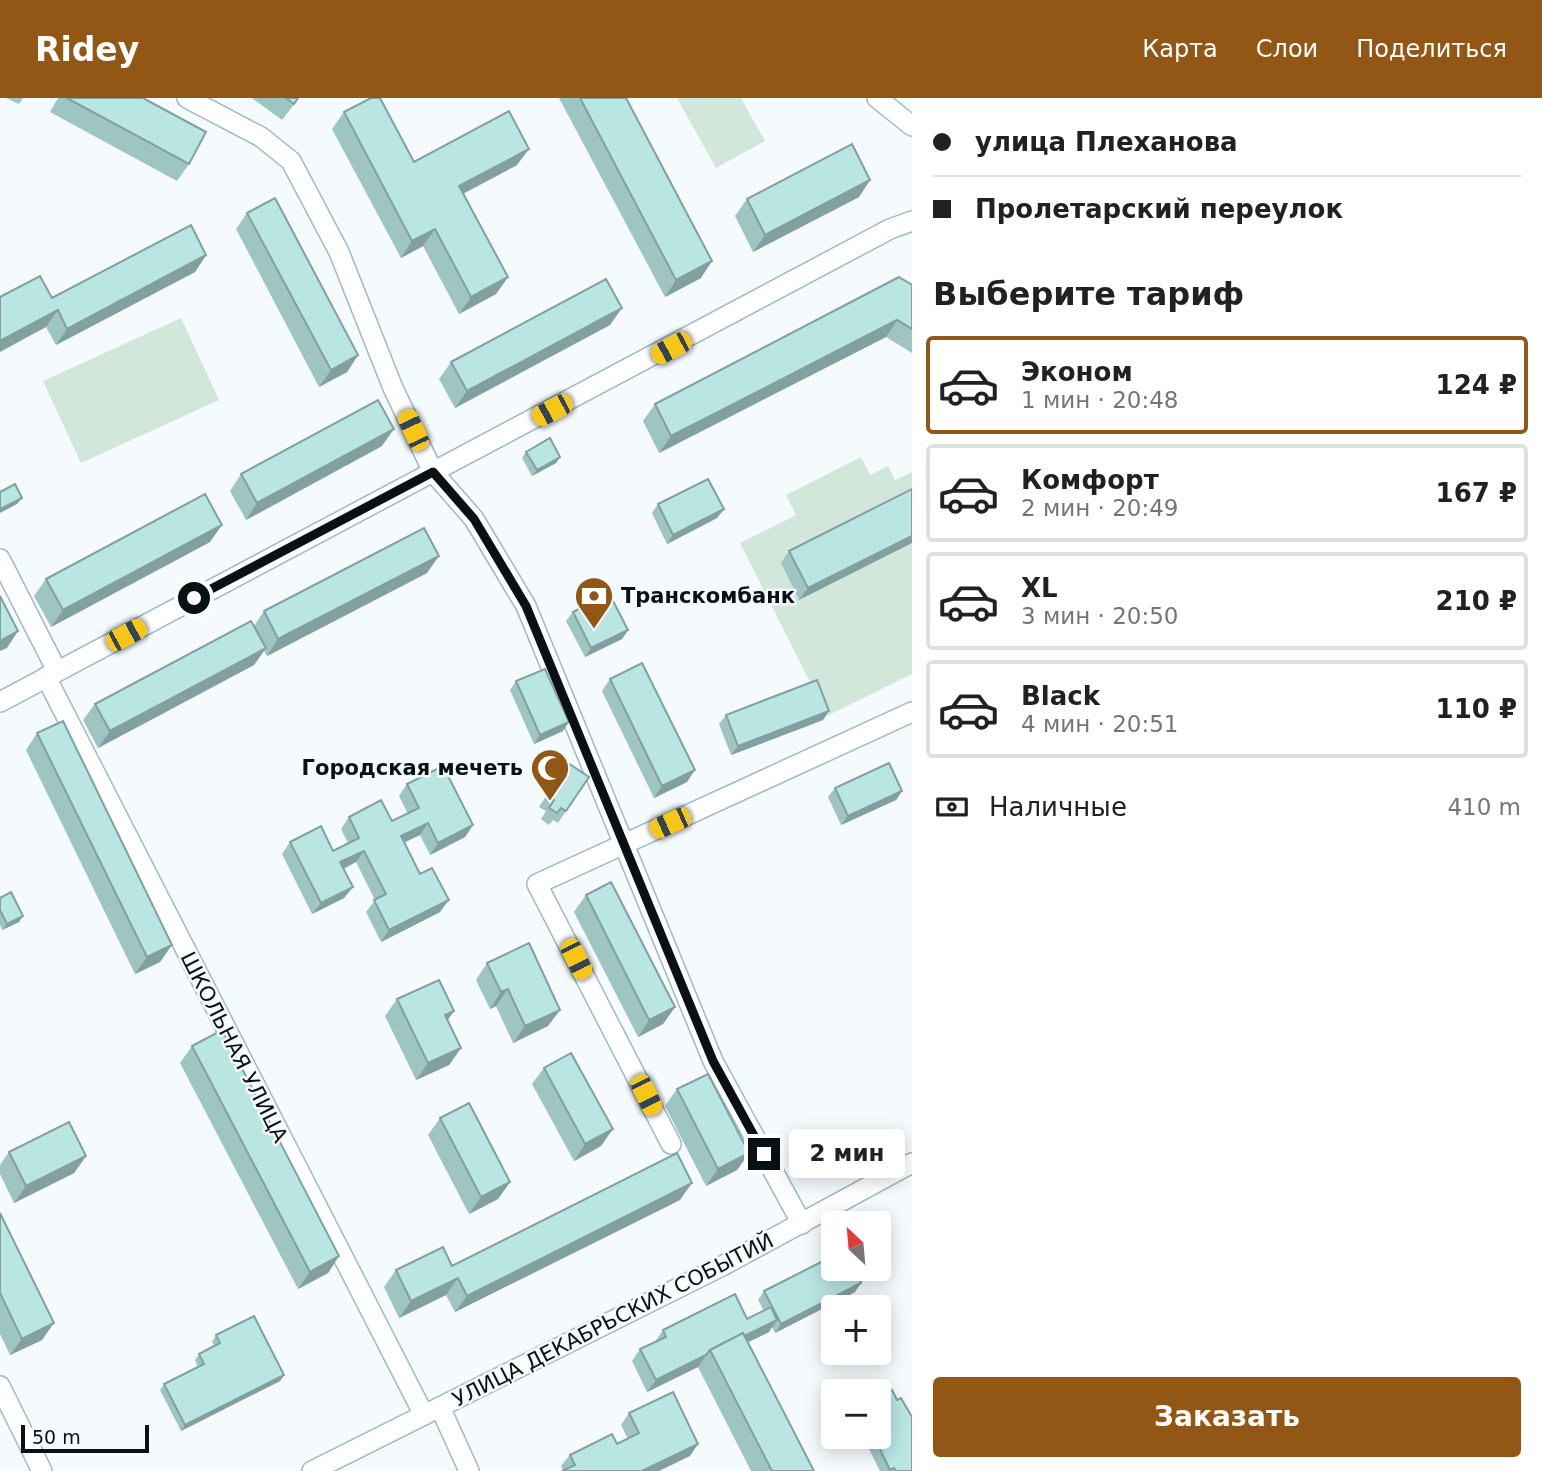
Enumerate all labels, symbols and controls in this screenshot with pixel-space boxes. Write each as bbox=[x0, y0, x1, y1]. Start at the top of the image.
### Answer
text: Ridey bbox=[35, 30, 139, 69]
text: Карта bbox=[1142, 35, 1218, 63]
text: Слои bbox=[1256, 35, 1318, 63]
text: Поделиться bbox=[1356, 35, 1507, 63]
text: улица Плеханова bbox=[975, 127, 1238, 157]
text: Пролетарский переулок bbox=[975, 194, 1343, 224]
text: Выберите тариф bbox=[933, 275, 1244, 313]
car bbox=[648, 329, 695, 367]
icon: car bbox=[937, 354, 1000, 417]
text: Эконом bbox=[1021, 357, 1133, 387]
text: 124 ₽ bbox=[1436, 370, 1517, 400]
text: 1 мин · 20:48 bbox=[1021, 387, 1179, 413]
car bbox=[529, 391, 576, 429]
car bbox=[395, 407, 432, 453]
icon: car bbox=[937, 462, 1000, 525]
text: Комфорт bbox=[1021, 465, 1159, 495]
text: 167 ₽ bbox=[1436, 478, 1517, 508]
text: 2 мин · 20:49 bbox=[1021, 495, 1179, 521]
icon: car bbox=[937, 570, 1000, 633]
text: XL bbox=[1021, 573, 1058, 603]
bank icon: Транскомбанк bbox=[573, 575, 615, 630]
route start bbox=[178, 582, 210, 614]
place label: Транскомбанк bbox=[621, 584, 795, 608]
text: 210 ₽ bbox=[1436, 586, 1517, 616]
text: 3 мин · 20:50 bbox=[1021, 603, 1179, 629]
car bbox=[103, 616, 150, 654]
icon: car bbox=[937, 678, 1000, 741]
text: Black bbox=[1021, 681, 1100, 711]
text: 110 ₽ bbox=[1436, 694, 1517, 724]
text: 4 мин · 20:51 bbox=[1021, 711, 1179, 737]
mosque icon: Городская мечеть bbox=[529, 747, 571, 802]
place label: Городская мечеть bbox=[302, 756, 523, 780]
icon: cash bbox=[933, 788, 971, 826]
text: Наличные bbox=[989, 792, 1127, 822]
text: 410 m bbox=[1447, 794, 1521, 820]
car bbox=[647, 805, 694, 841]
car bbox=[558, 936, 595, 982]
street label: ШКОЛЬНАЯ УЛИЦА bbox=[176, 948, 293, 1147]
car bbox=[628, 1072, 665, 1118]
callout: 2 мин bbox=[788, 1130, 904, 1178]
route end bbox=[748, 1138, 780, 1170]
text: 2 мин bbox=[810, 1140, 884, 1166]
north arrow bbox=[821, 1211, 891, 1281]
map controls bbox=[821, 1211, 891, 1449]
street label: УЛИЦА ДЕКАБРЬСКИХ СОБЫТИЙ bbox=[448, 1227, 777, 1412]
button: + bbox=[821, 1295, 891, 1365]
button: Заказать bbox=[933, 1377, 1521, 1457]
button: − bbox=[821, 1379, 891, 1449]
scale bar bbox=[21, 1422, 149, 1454]
text: 50 m bbox=[32, 1426, 81, 1448]

